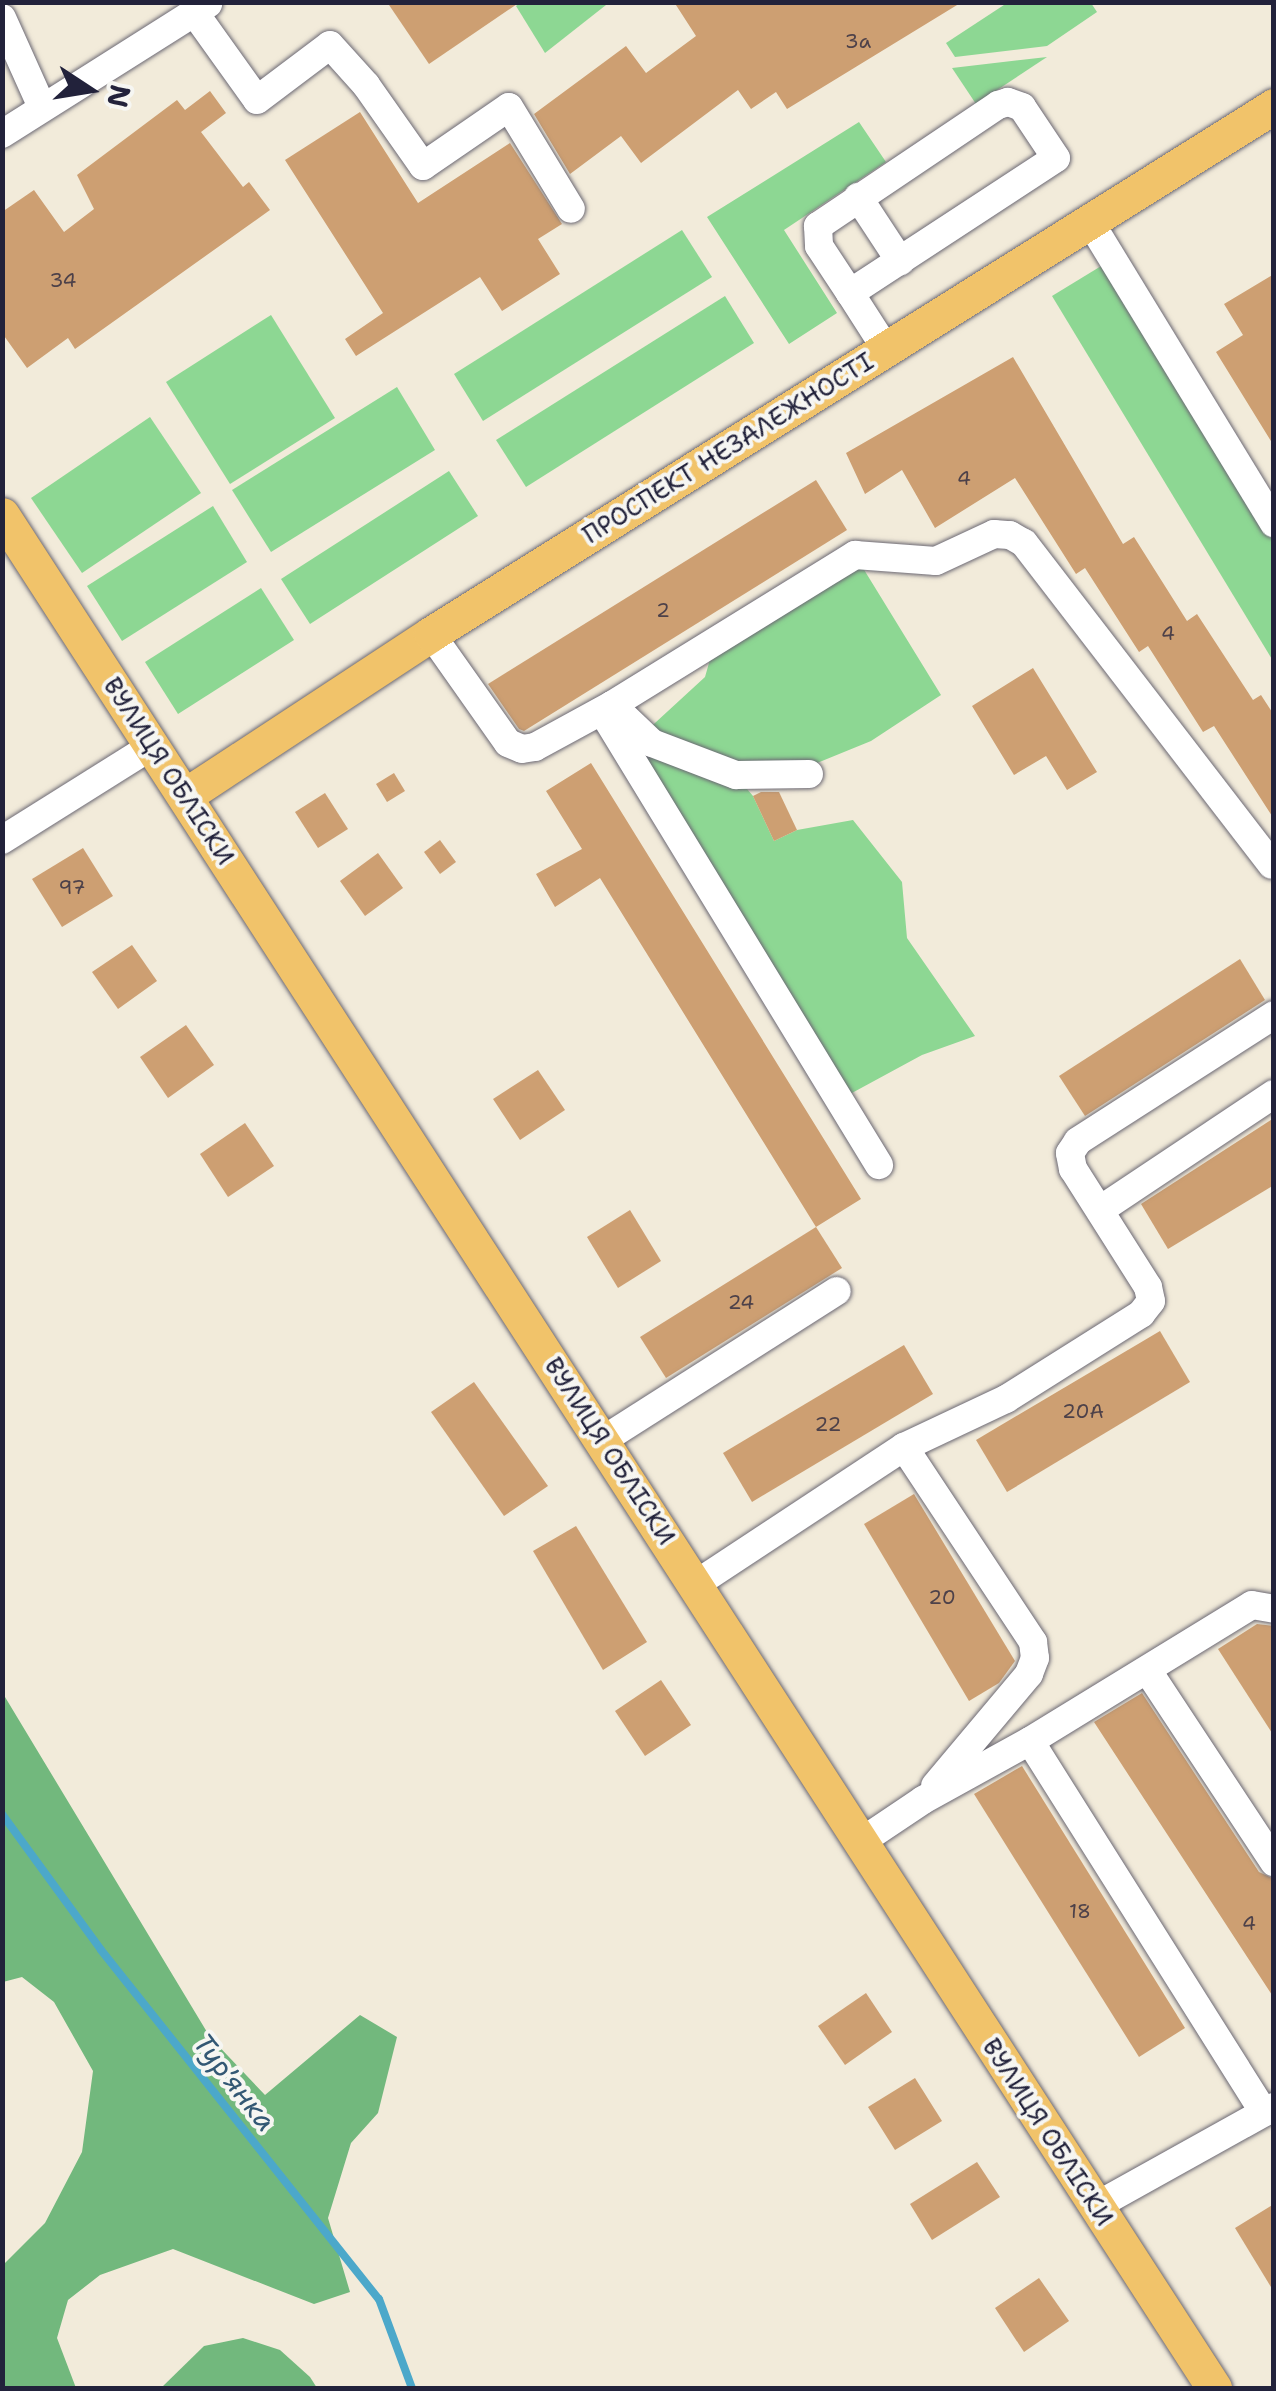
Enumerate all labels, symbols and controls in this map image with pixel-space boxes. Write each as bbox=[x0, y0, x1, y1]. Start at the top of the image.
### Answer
house number: 3а bbox=[845, 29, 871, 53]
north arrow bbox=[40, 40, 140, 140]
text: N bbox=[98, 81, 140, 111]
house number: 34 bbox=[49, 268, 77, 292]
street label: ПРОСПЕКТ НЕЗАЛЕЖНОСТІ bbox=[577, 346, 879, 550]
house number: 4 bbox=[957, 466, 971, 490]
house number: 2 bbox=[656, 598, 670, 622]
house number: 4 bbox=[1161, 621, 1175, 645]
street label: ВУЛИЦЯ ОБЛІСКИ bbox=[97, 672, 241, 870]
house number: 97 bbox=[59, 875, 85, 899]
house number: 24 bbox=[728, 1290, 754, 1314]
street label: ВУЛИЦЯ ОБЛІСКИ bbox=[538, 1352, 682, 1550]
house number: 20А bbox=[1062, 1399, 1104, 1423]
house number: 22 bbox=[815, 1412, 841, 1436]
house number: 20 bbox=[928, 1585, 956, 1609]
house number: 18 bbox=[1069, 1899, 1091, 1923]
house number: 4 bbox=[1242, 1911, 1256, 1935]
water label: Тур'янка bbox=[186, 2026, 284, 2138]
street label: ВУЛИЦЯ ОБЛІСКИ bbox=[976, 2033, 1120, 2231]

